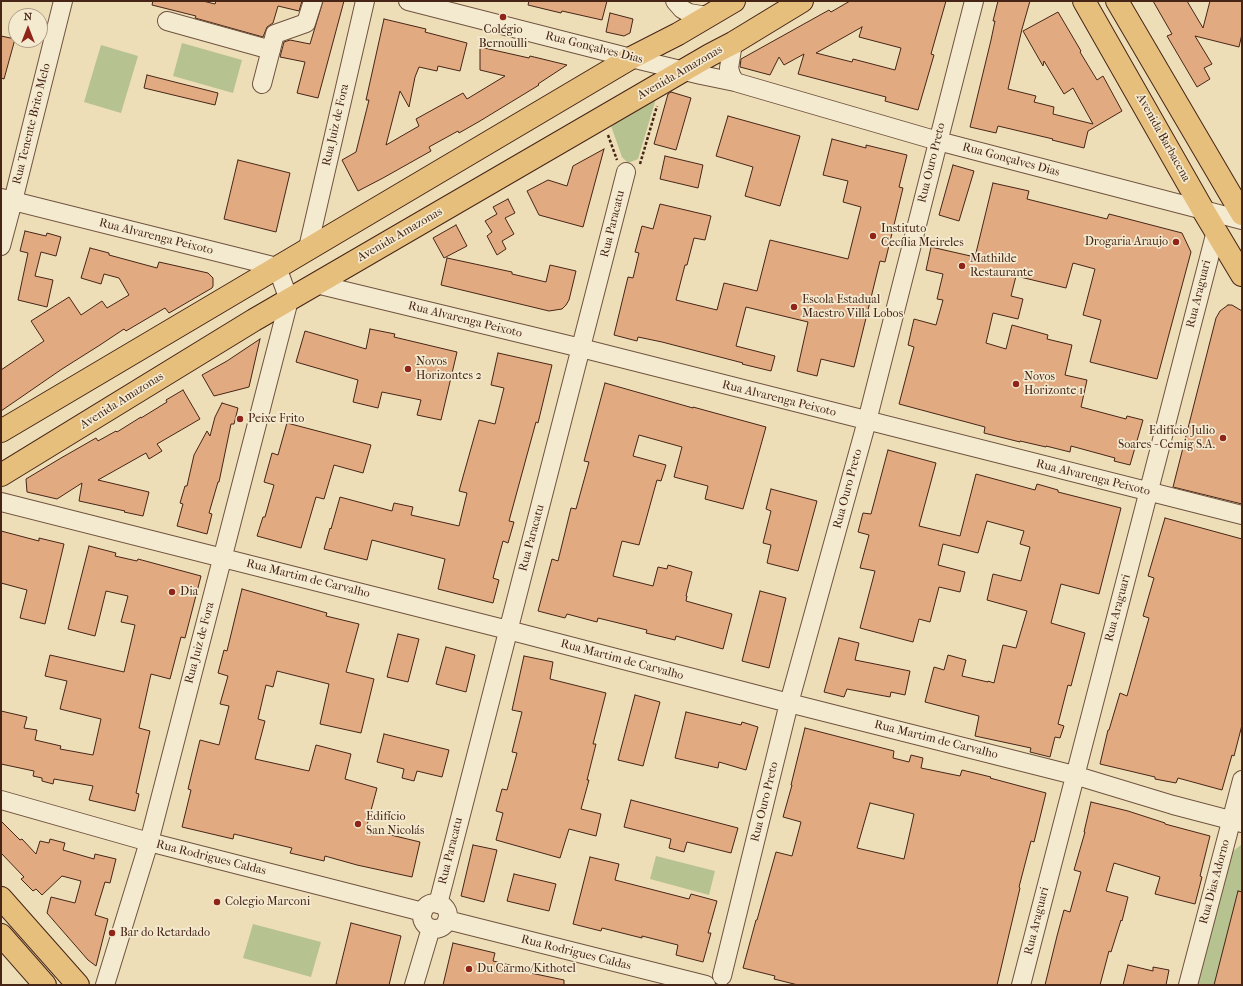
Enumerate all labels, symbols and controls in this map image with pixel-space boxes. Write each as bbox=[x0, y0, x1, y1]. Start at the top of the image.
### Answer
north arrow bbox=[8, 8, 48, 48]
text: N bbox=[24, 10, 32, 23]
marker: Colégio Bernoulli bbox=[498, 12, 508, 22]
place label: Colégio Bernoulli bbox=[479, 23, 527, 51]
street label: Rua Gonçalves Dias bbox=[544, 29, 644, 67]
street label: Avenida Amazonas bbox=[635, 43, 725, 103]
street label: Rua Tenente Brito Melo bbox=[10, 62, 54, 186]
street label: Rua Juiz de Fora bbox=[320, 82, 352, 168]
street label: Avenida Barbacena bbox=[1133, 92, 1193, 184]
street label: Rua Ouro Preto bbox=[915, 121, 949, 205]
street label: Rua Gonçalves Dias bbox=[961, 140, 1061, 180]
street label: Rua Paracatu bbox=[598, 189, 628, 259]
street label: Avenida Amazonas bbox=[355, 205, 445, 265]
street label: Rua Alvarenga Peixoto bbox=[97, 216, 215, 258]
place label: Instituto Cecília Meireles bbox=[881, 222, 964, 250]
marker: Instituto Cecília Meireles bbox=[868, 231, 878, 241]
place label: Drogaria Araujo bbox=[1085, 235, 1168, 249]
marker: Drogaria Araujo bbox=[1171, 237, 1181, 247]
place label: Mathilde Restaurante bbox=[970, 252, 1033, 280]
street label: Rua Araguari bbox=[1184, 259, 1214, 329]
marker: Mathilde Restaurante bbox=[957, 261, 967, 271]
place label: Escola Estadual Maestro Villa Lobos bbox=[802, 293, 903, 321]
street label: Rua Alvarenga Peixoto bbox=[406, 299, 524, 341]
marker: Escola Estadual Maestro Villa Lobos bbox=[789, 302, 799, 312]
place label: Novos Horizontes 2 bbox=[416, 355, 482, 383]
marker: Novos Horizontes 2 bbox=[403, 364, 413, 374]
street label: Avenida Amazonas bbox=[78, 369, 166, 433]
place label: Novos Horizonte 1 bbox=[1024, 370, 1083, 398]
street label: Rua Alvarenga Peixoto bbox=[720, 378, 838, 420]
marker: Novos Horizonte 1 bbox=[1011, 379, 1021, 389]
place label: Peixe Frito bbox=[248, 412, 304, 426]
marker: Peixe Frito bbox=[235, 414, 245, 424]
place label: Edifício Julio Soares - Cemig S.A. bbox=[1118, 424, 1215, 452]
marker: Edifício Julio Soares - Cemig S.A. bbox=[1218, 433, 1228, 443]
street label: Rua Ouro Preto bbox=[830, 448, 866, 530]
street label: Rua Alvarenga Peixoto bbox=[1034, 457, 1152, 499]
street label: Rua Paracatu bbox=[516, 503, 548, 573]
street label: Rua Martim de Carvalho bbox=[245, 557, 371, 601]
street label: Rua Araguari bbox=[1102, 573, 1134, 643]
place label: Dia bbox=[180, 585, 198, 599]
marker: Dia bbox=[167, 587, 177, 597]
street label: Rua Juiz de Fora bbox=[182, 601, 218, 685]
street label: Rua Martim de Carvalho bbox=[559, 637, 685, 683]
street label: Rua Martim de Carvalho bbox=[873, 718, 999, 762]
street label: Rua Ouro Preto bbox=[748, 760, 782, 844]
place label: Edifício San Nicolás bbox=[366, 810, 424, 838]
street label: Rua Paracatu bbox=[436, 816, 466, 886]
marker: Edifício San Nicolás bbox=[353, 819, 363, 829]
street label: Rua Rodrigues Caldas bbox=[155, 837, 267, 879]
street label: Rua Dias Adorno bbox=[1197, 838, 1233, 926]
street label: Rua Araguari bbox=[1022, 886, 1052, 956]
place label: Colegio Marconi bbox=[225, 895, 310, 909]
marker: Colegio Marconi bbox=[212, 897, 222, 907]
place label: Bar do Retardado bbox=[120, 926, 210, 940]
marker: Bar do Retardado bbox=[107, 928, 117, 938]
street label: Rua Rodrigues Caldas bbox=[520, 932, 632, 974]
place label: Du Carmo/Kithotel bbox=[477, 962, 576, 976]
marker: Du Carmo/Kithotel bbox=[464, 964, 474, 974]

